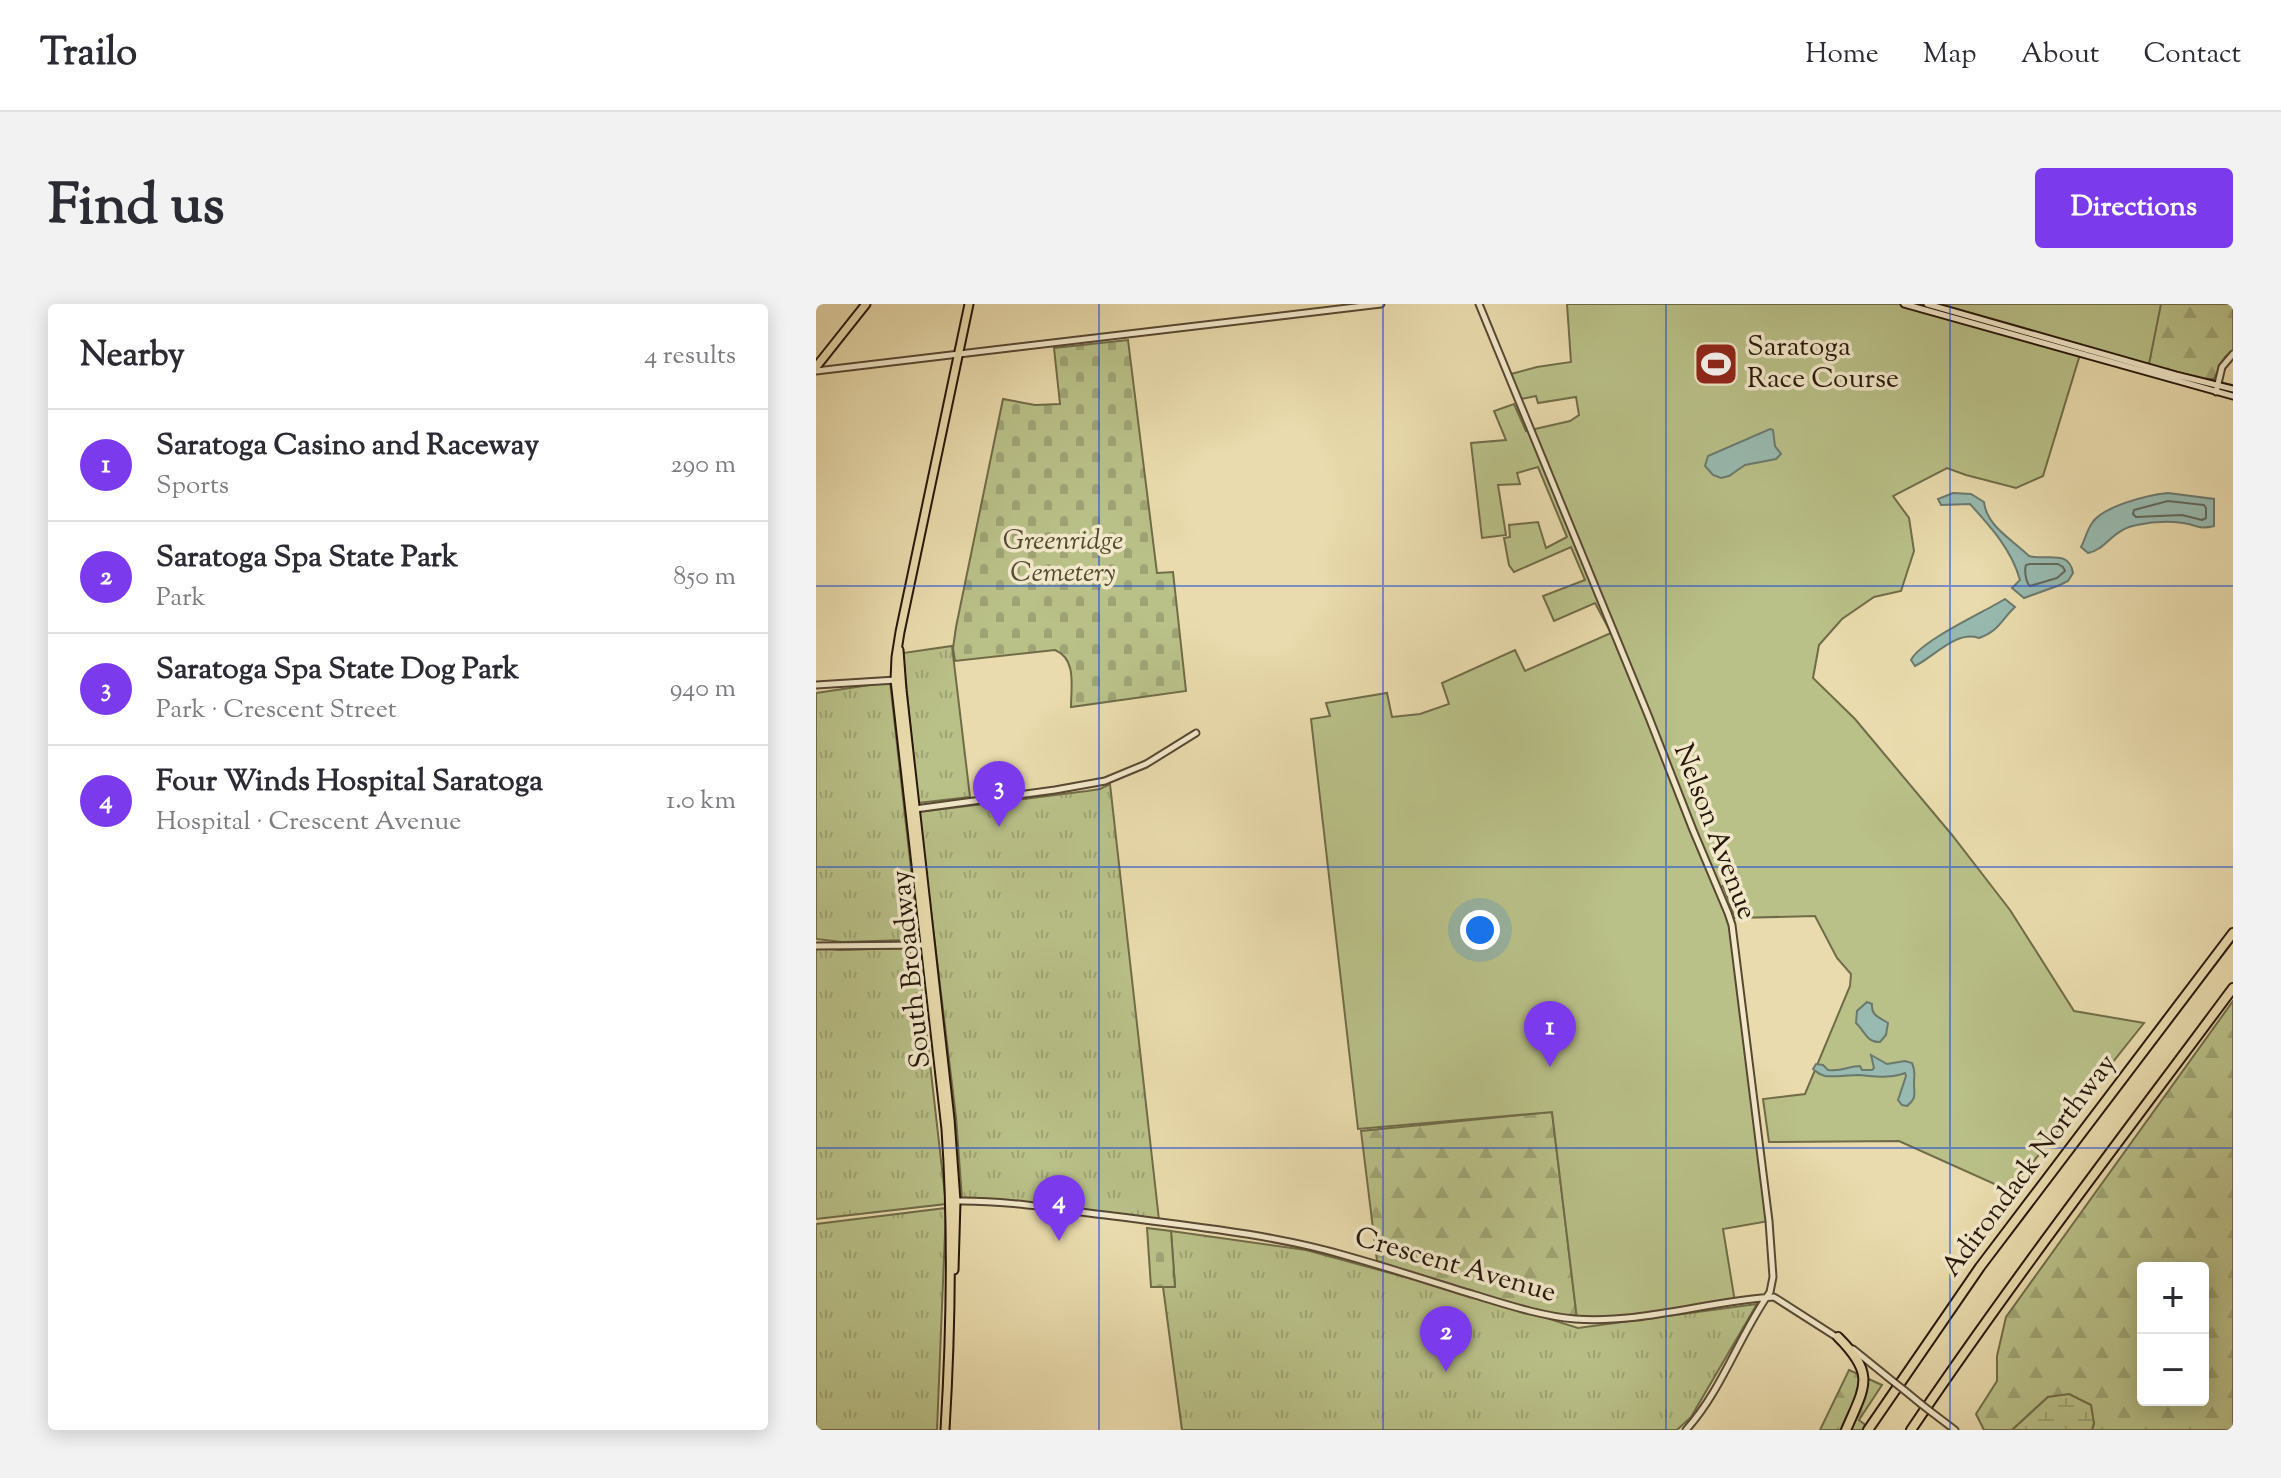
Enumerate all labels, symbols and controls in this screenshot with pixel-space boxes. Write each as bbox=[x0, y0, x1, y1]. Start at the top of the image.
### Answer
text: Trailo bbox=[40, 28, 137, 82]
text: Home bbox=[1805, 35, 1879, 75]
text: Map bbox=[1923, 35, 1977, 75]
text: About bbox=[2021, 35, 2099, 75]
text: Contact bbox=[2143, 35, 2241, 75]
text: Find us bbox=[48, 168, 224, 249]
button: Directions bbox=[2035, 168, 2233, 248]
place label: Saratoga Race Course bbox=[1747, 328, 1899, 400]
text: Nearby bbox=[80, 332, 185, 381]
text: 4 results bbox=[644, 338, 736, 375]
sports icon: Saratoga Race Course bbox=[1692, 340, 1740, 388]
text: Saratoga Casino and Raceway bbox=[156, 425, 539, 468]
text: 1 bbox=[102, 447, 110, 484]
text: 290 m bbox=[670, 447, 736, 484]
text: Sports bbox=[156, 468, 229, 505]
park label: Greenridge Cemetery bbox=[1003, 522, 1123, 594]
text: Saratoga Spa State Park bbox=[156, 537, 458, 580]
text: 2 bbox=[100, 559, 112, 596]
text: 850 m bbox=[673, 559, 736, 596]
text: Park bbox=[156, 580, 206, 617]
text: Saratoga Spa State Dog Park bbox=[156, 649, 519, 692]
text: 3 bbox=[101, 671, 111, 708]
text: 940 m bbox=[670, 671, 736, 708]
text: Park · Crescent Street bbox=[156, 692, 397, 729]
street label: Nelson Avenue bbox=[1662, 738, 1766, 926]
text: Four Winds Hospital Saratoga bbox=[156, 761, 543, 804]
pin: 3 bbox=[973, 761, 1025, 827]
text: 4 bbox=[99, 783, 113, 820]
text: 1.0 km bbox=[666, 783, 736, 820]
text: Hospital · Crescent Avenue bbox=[156, 804, 461, 841]
street label: South Broadway bbox=[882, 868, 942, 1070]
your location bbox=[1460, 910, 1500, 950]
pin: 1 bbox=[1524, 1001, 1576, 1067]
street label: Adirondack Northway bbox=[1933, 1046, 2127, 1286]
pin: 4 bbox=[1033, 1175, 1085, 1241]
street label: Crescent Avenue bbox=[1350, 1218, 1560, 1314]
map controls bbox=[2137, 1262, 2209, 1406]
button: + bbox=[2137, 1262, 2209, 1334]
pin: 2 bbox=[1420, 1306, 1472, 1372]
button: − bbox=[2137, 1334, 2209, 1406]

